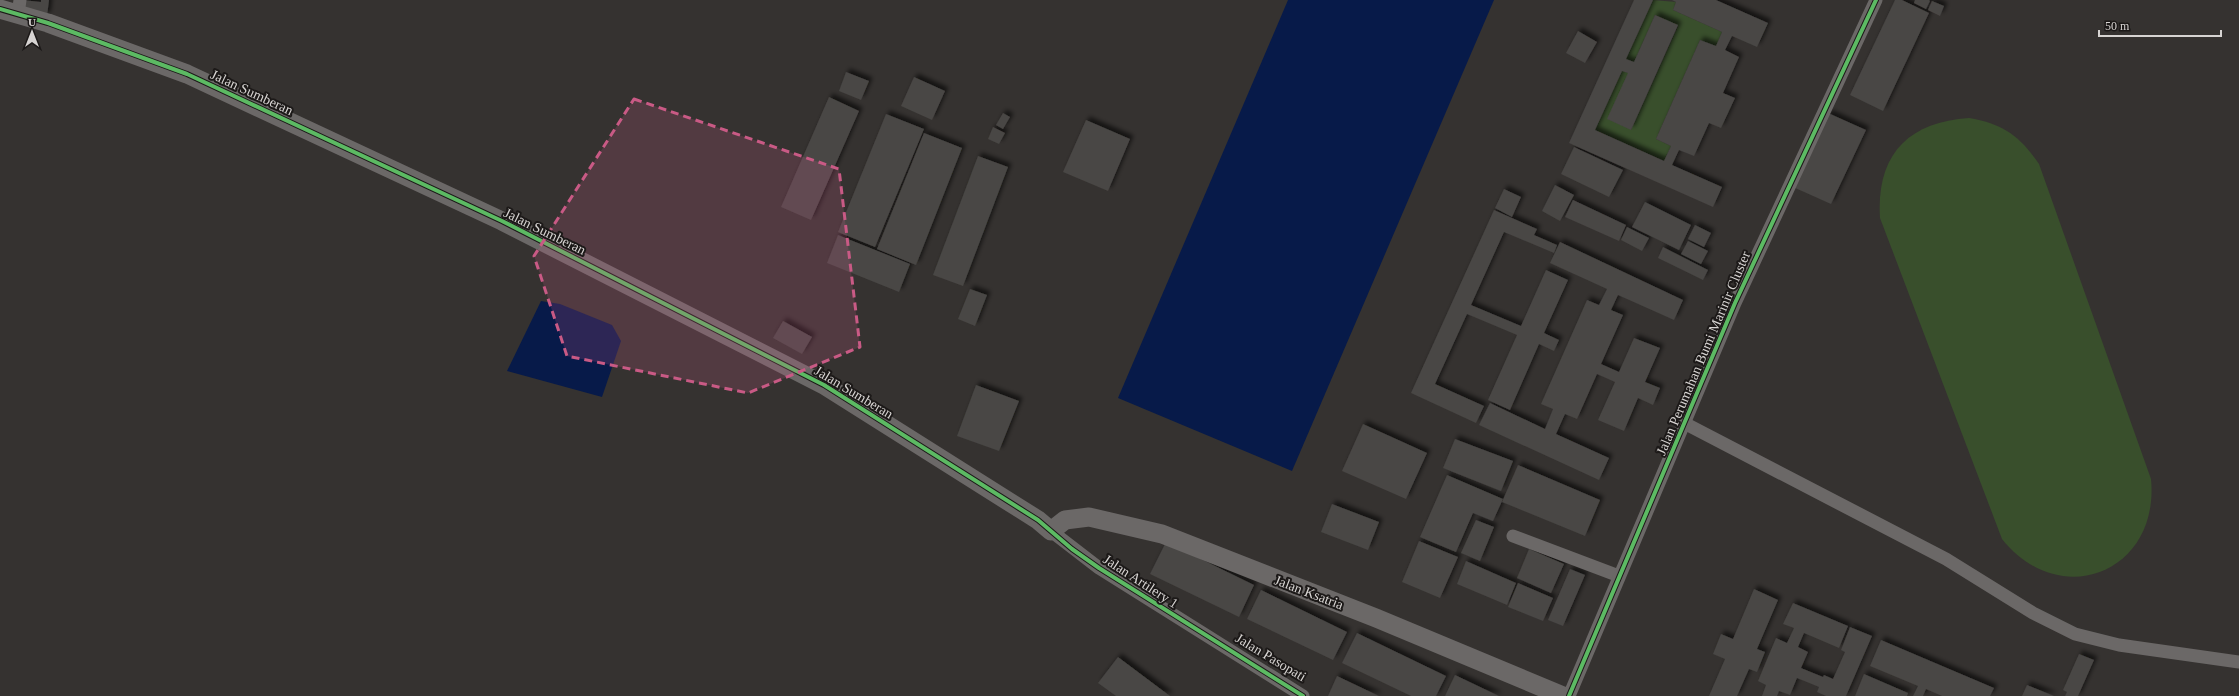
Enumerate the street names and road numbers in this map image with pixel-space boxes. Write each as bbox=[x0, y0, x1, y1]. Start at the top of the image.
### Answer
street label: Jalan Sumberan bbox=[208, 67, 295, 118]
street label: Jalan Sumberan bbox=[501, 205, 588, 258]
street label: Jalan Perumahan Bumi Marinir Cluster bbox=[1654, 249, 1753, 457]
street label: Jalan Sumberan bbox=[812, 363, 896, 422]
street label: Jalan Artilery 1 bbox=[1100, 552, 1181, 611]
street label: Jalan Ksatria bbox=[1272, 572, 1346, 613]
street label: Jalan Pasopati bbox=[1233, 630, 1309, 684]

